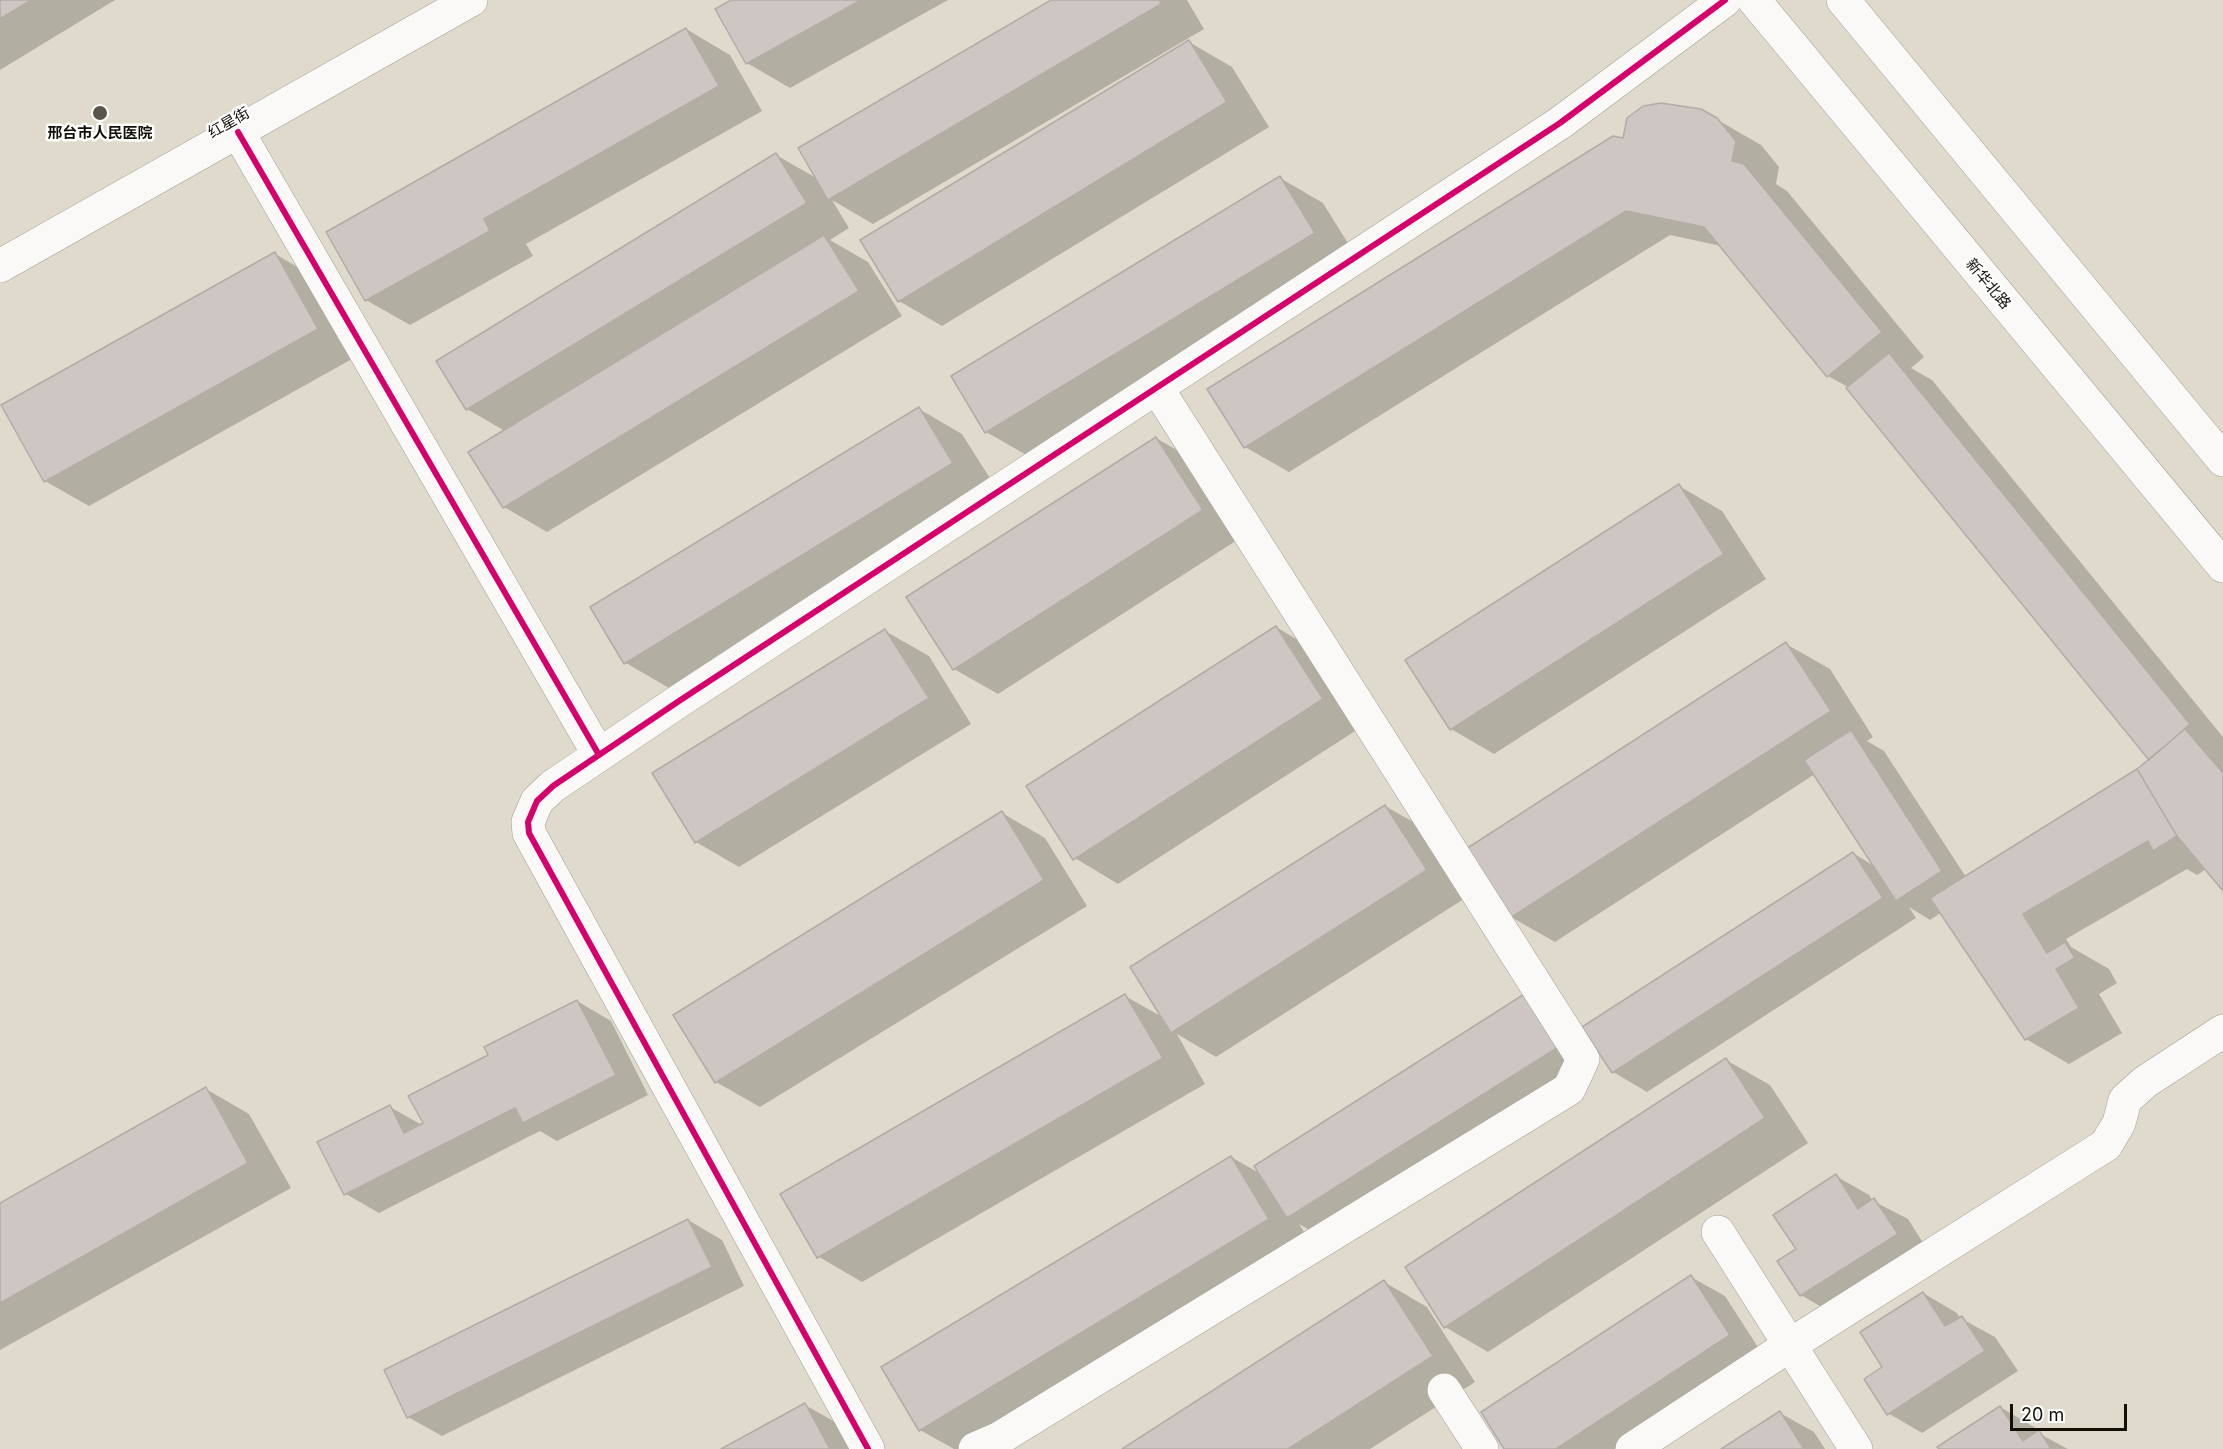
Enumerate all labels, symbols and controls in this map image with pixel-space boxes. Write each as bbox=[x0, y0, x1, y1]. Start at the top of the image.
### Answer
marker: 邢台市人民医院 bbox=[91, 104, 109, 122]
street label: 红星街 bbox=[205, 104, 253, 142]
place label: 邢台市人民医院 bbox=[48, 124, 152, 142]
street label: 新华北路 bbox=[1962, 255, 2014, 313]
scale bar bbox=[2013, 1392, 2130, 1430]
text: 20 m bbox=[2021, 1404, 2064, 1425]

